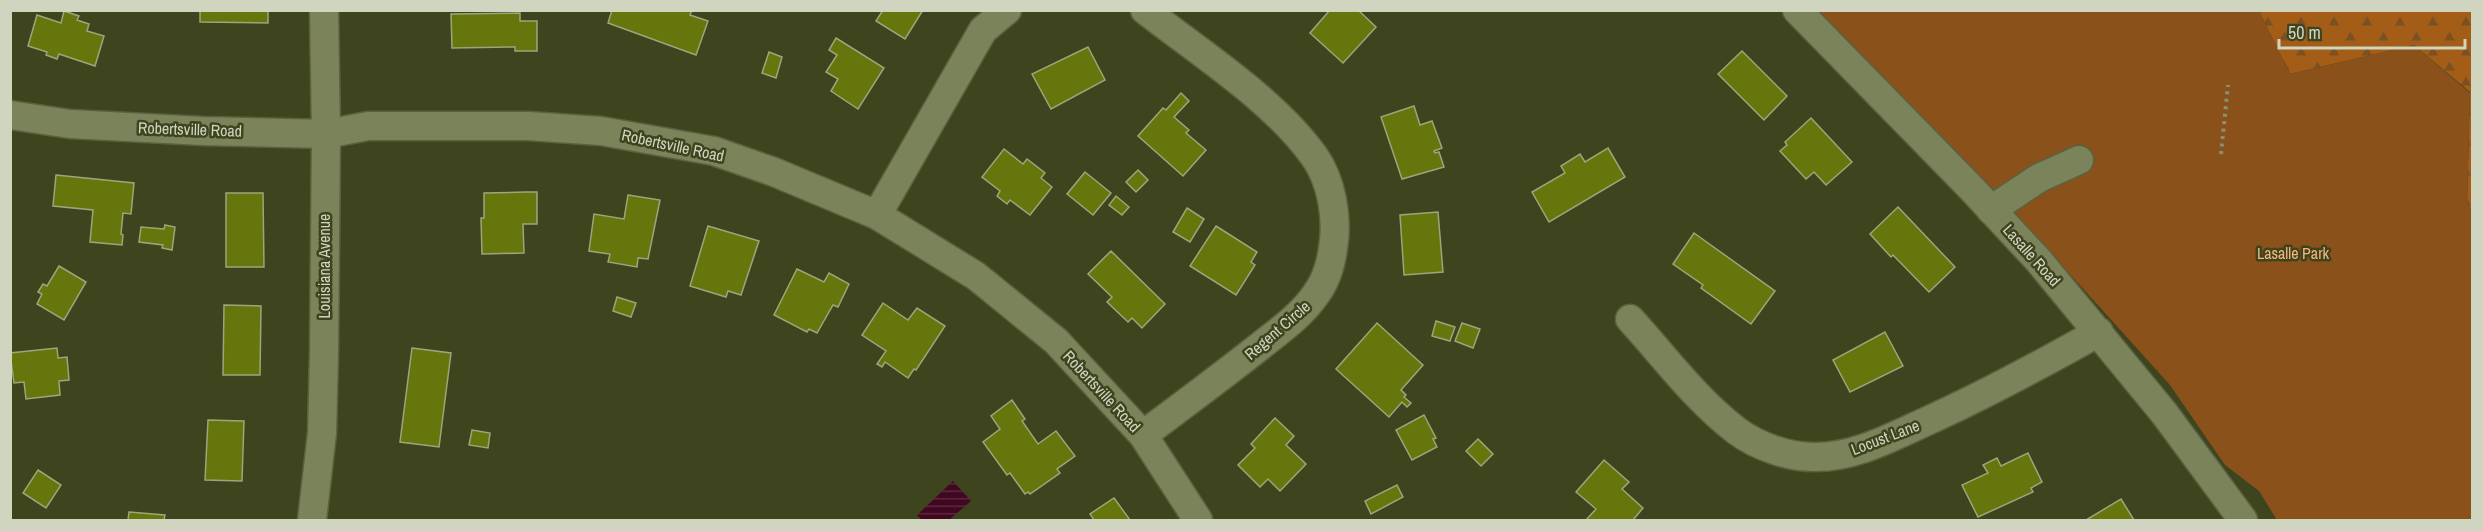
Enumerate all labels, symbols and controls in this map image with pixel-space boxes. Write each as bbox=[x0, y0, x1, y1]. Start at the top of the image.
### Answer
scale bar bbox=[2279, 12, 2465, 50]
text: 50 m bbox=[2288, 20, 2321, 45]
street label: Robertsville Road bbox=[138, 116, 242, 142]
street label: Robertsville Road bbox=[620, 123, 726, 167]
street label: Louisiana Avenue bbox=[313, 214, 335, 318]
street label: Lasalle Road bbox=[1998, 219, 2066, 291]
park label: Lasalle Park bbox=[2257, 242, 2330, 264]
street label: Regent Circle bbox=[1240, 295, 1314, 365]
street label: Robertsville Road bbox=[1058, 345, 1146, 437]
street label: Locust Lane bbox=[1848, 414, 1922, 460]

